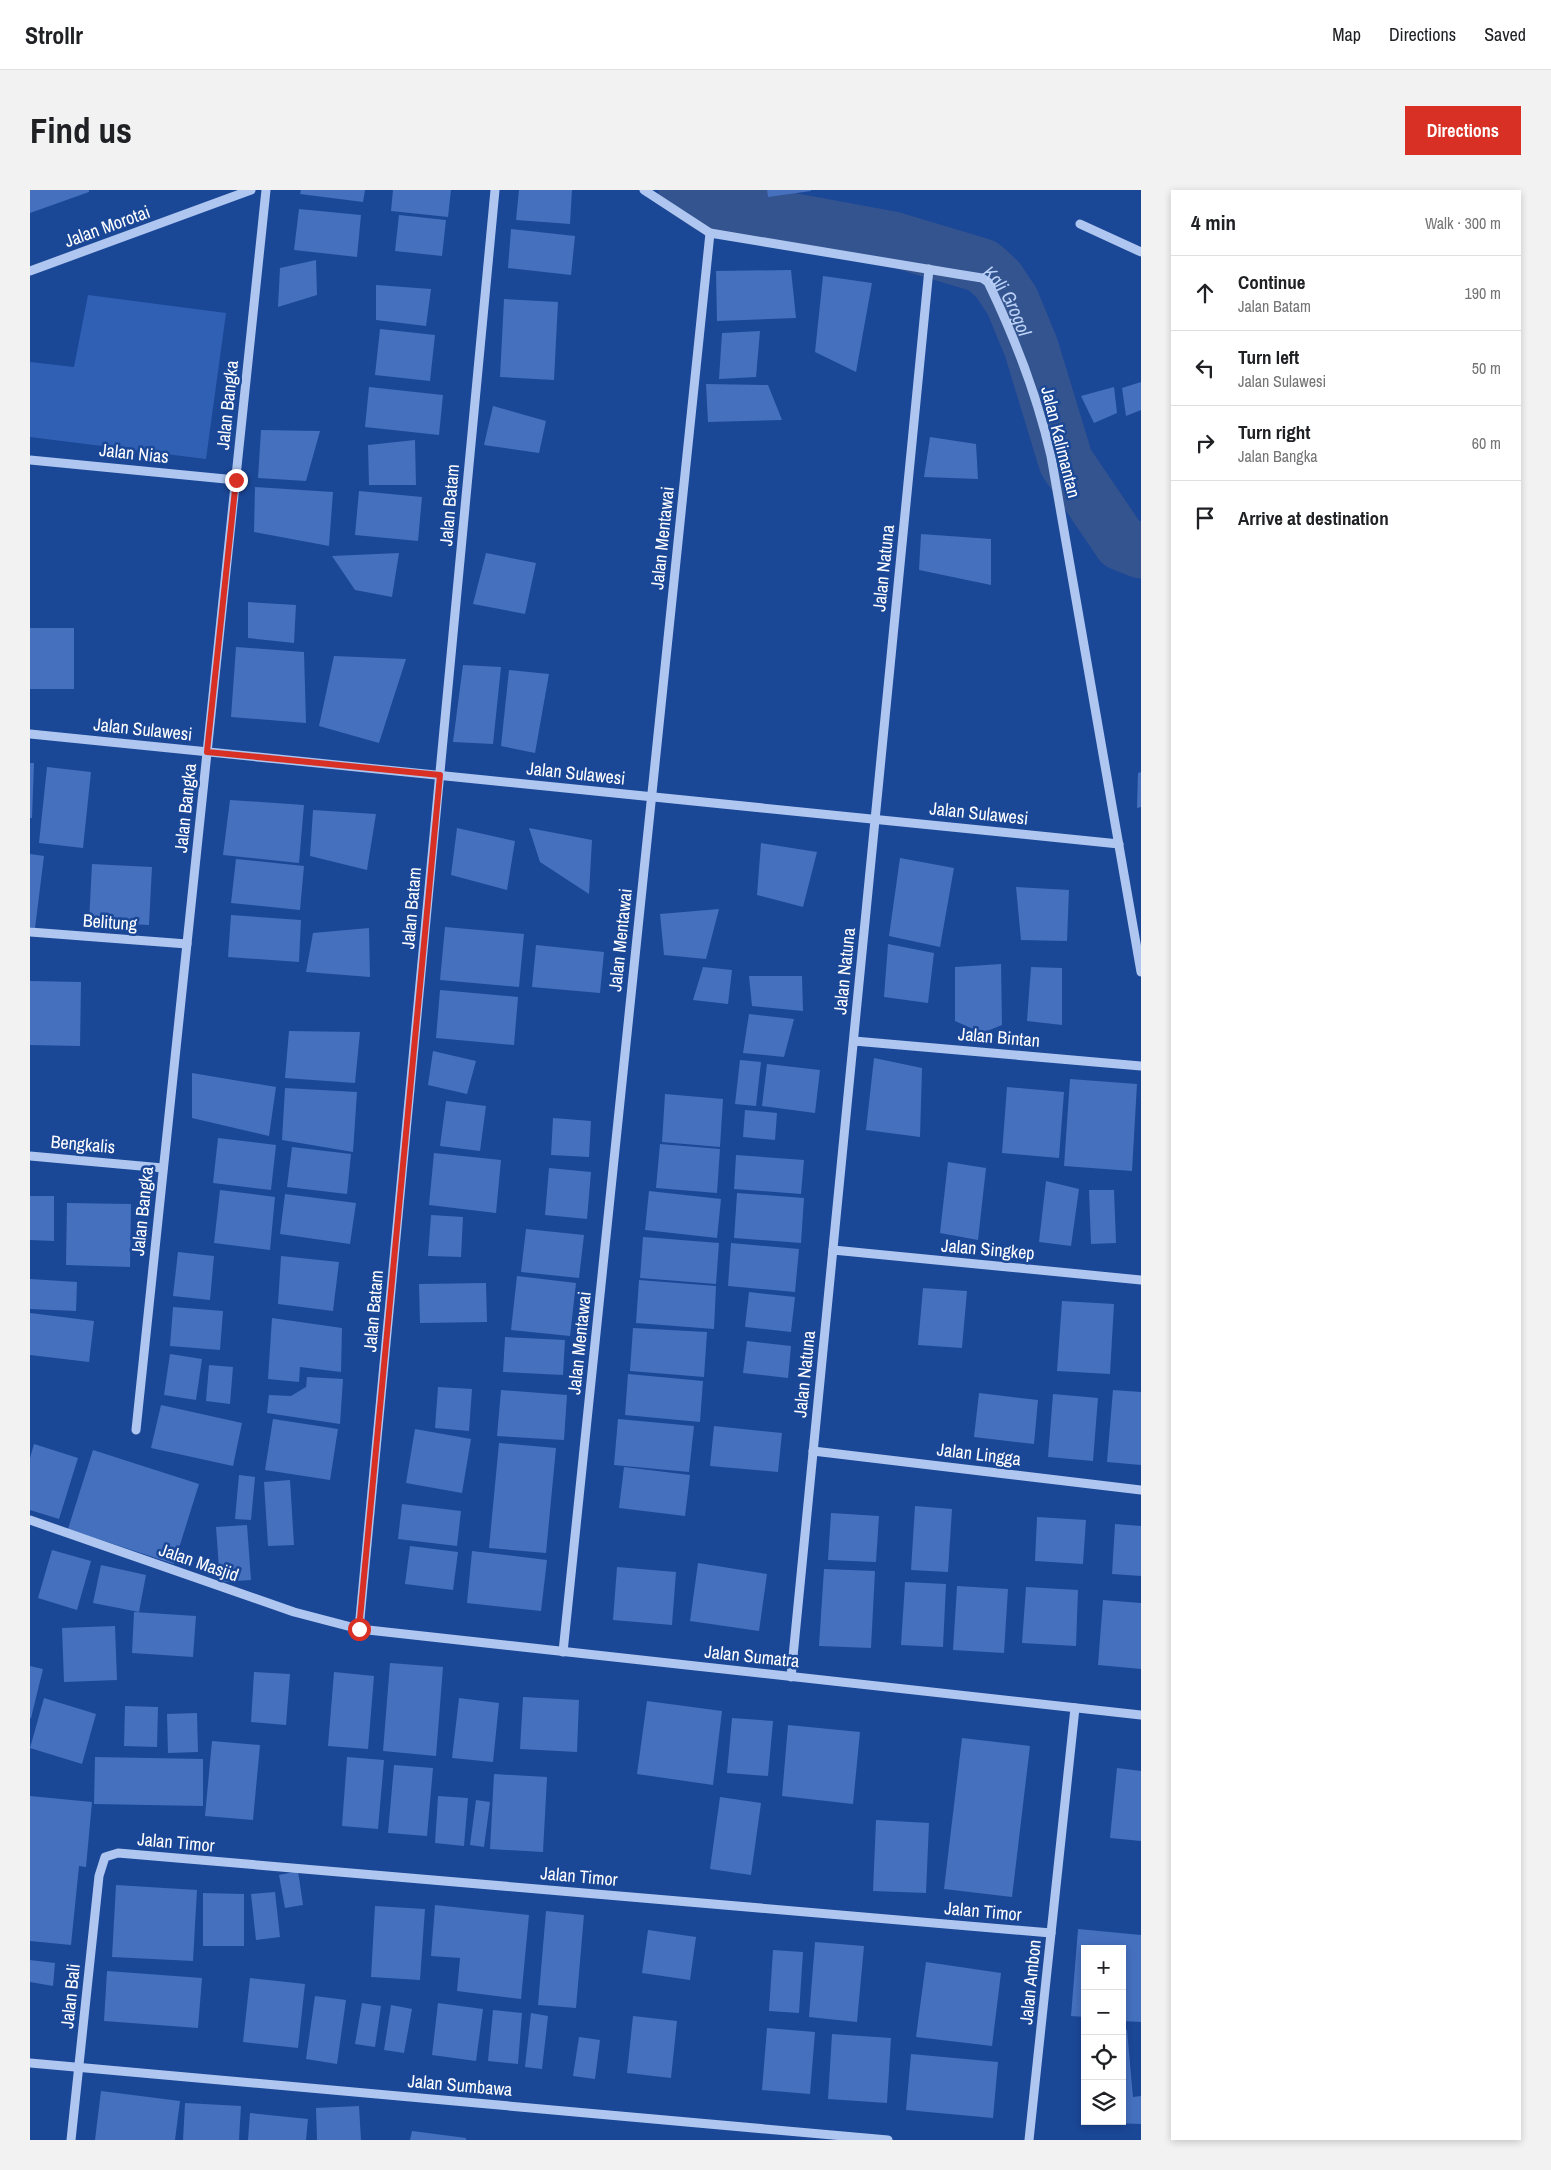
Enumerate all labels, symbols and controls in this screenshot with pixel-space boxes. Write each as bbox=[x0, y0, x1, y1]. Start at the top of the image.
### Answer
text: Strollr bbox=[25, 19, 83, 51]
text: Map bbox=[1332, 22, 1361, 47]
text: Directions bbox=[1389, 22, 1456, 47]
text: Saved bbox=[1484, 22, 1526, 47]
button: Directions bbox=[1405, 106, 1521, 155]
text: Find us bbox=[30, 107, 132, 154]
street label: Jalan Morotai bbox=[61, 199, 153, 253]
text: 4 min bbox=[1191, 208, 1236, 237]
text: Walk · 300 m bbox=[1425, 212, 1501, 234]
water label: Kali Grogol bbox=[977, 259, 1038, 340]
text: Continue bbox=[1238, 269, 1306, 295]
icon: ahead bbox=[1191, 279, 1219, 307]
text: 190 m bbox=[1465, 282, 1501, 304]
text: Jalan Batam bbox=[1238, 295, 1311, 317]
text: Turn left bbox=[1238, 344, 1299, 370]
icon: left bbox=[1191, 354, 1219, 382]
text: 50 m bbox=[1472, 357, 1501, 379]
street label: Jalan Bangka bbox=[210, 359, 244, 451]
text: Jalan Sulawesi bbox=[1238, 370, 1326, 392]
street label: Jalan Kalimantan bbox=[1035, 384, 1087, 500]
text: Turn right bbox=[1238, 419, 1310, 445]
icon: right bbox=[1191, 429, 1219, 457]
text: 60 m bbox=[1472, 432, 1501, 454]
street label: Jalan Nias bbox=[98, 437, 170, 469]
text: Jalan Bangka bbox=[1238, 445, 1318, 467]
street label: Jalan Batam bbox=[433, 463, 465, 547]
route end bbox=[225, 469, 248, 492]
street label: Jalan Mentawai bbox=[644, 485, 680, 591]
icon: arrive bbox=[1191, 504, 1219, 532]
text: Arrive at destination bbox=[1238, 505, 1389, 531]
street label: Jalan Natuna bbox=[866, 523, 900, 613]
street label: Jalan Sulawesi bbox=[92, 711, 194, 747]
street label: Jalan Sulawesi bbox=[525, 755, 627, 791]
street label: Jalan Bangka bbox=[168, 762, 202, 854]
street label: Jalan Sulawesi bbox=[928, 795, 1030, 831]
street label: Jalan Batam bbox=[395, 866, 427, 950]
street label: Jalan Mentawai bbox=[602, 887, 638, 993]
street label: Belitung bbox=[82, 908, 139, 936]
street label: Jalan Natuna bbox=[827, 926, 861, 1016]
street label: Jalan Bintan bbox=[957, 1021, 1041, 1053]
street label: Bengkalis bbox=[50, 1129, 116, 1159]
street label: Jalan Bangka bbox=[125, 1165, 159, 1257]
street label: Jalan Singkep bbox=[940, 1232, 1036, 1266]
street label: Jalan Batam bbox=[357, 1269, 389, 1353]
street label: Jalan Mentawai bbox=[561, 1290, 597, 1396]
street label: Jalan Natuna bbox=[787, 1329, 821, 1419]
street label: Jalan Lingga bbox=[936, 1436, 1022, 1472]
street label: Jalan Masjid bbox=[156, 1537, 242, 1587]
route start bbox=[348, 1618, 371, 1641]
street label: Jalan Sumatra bbox=[703, 1639, 801, 1673]
street label: Jalan Timor bbox=[136, 1826, 216, 1858]
street label: Jalan Timor bbox=[539, 1860, 619, 1892]
street label: Jalan Timor bbox=[943, 1895, 1023, 1927]
street label: Jalan Ambon bbox=[1013, 1938, 1047, 2026]
map controls bbox=[1081, 1945, 1126, 2125]
button: + bbox=[1081, 1945, 1126, 1990]
street label: Jalan Bali bbox=[54, 1962, 86, 2030]
button: − bbox=[1081, 1990, 1126, 2035]
button: locate bbox=[1081, 2035, 1126, 2080]
street label: Jalan Sumbawa bbox=[407, 2068, 513, 2102]
button: layers bbox=[1081, 2080, 1126, 2125]

